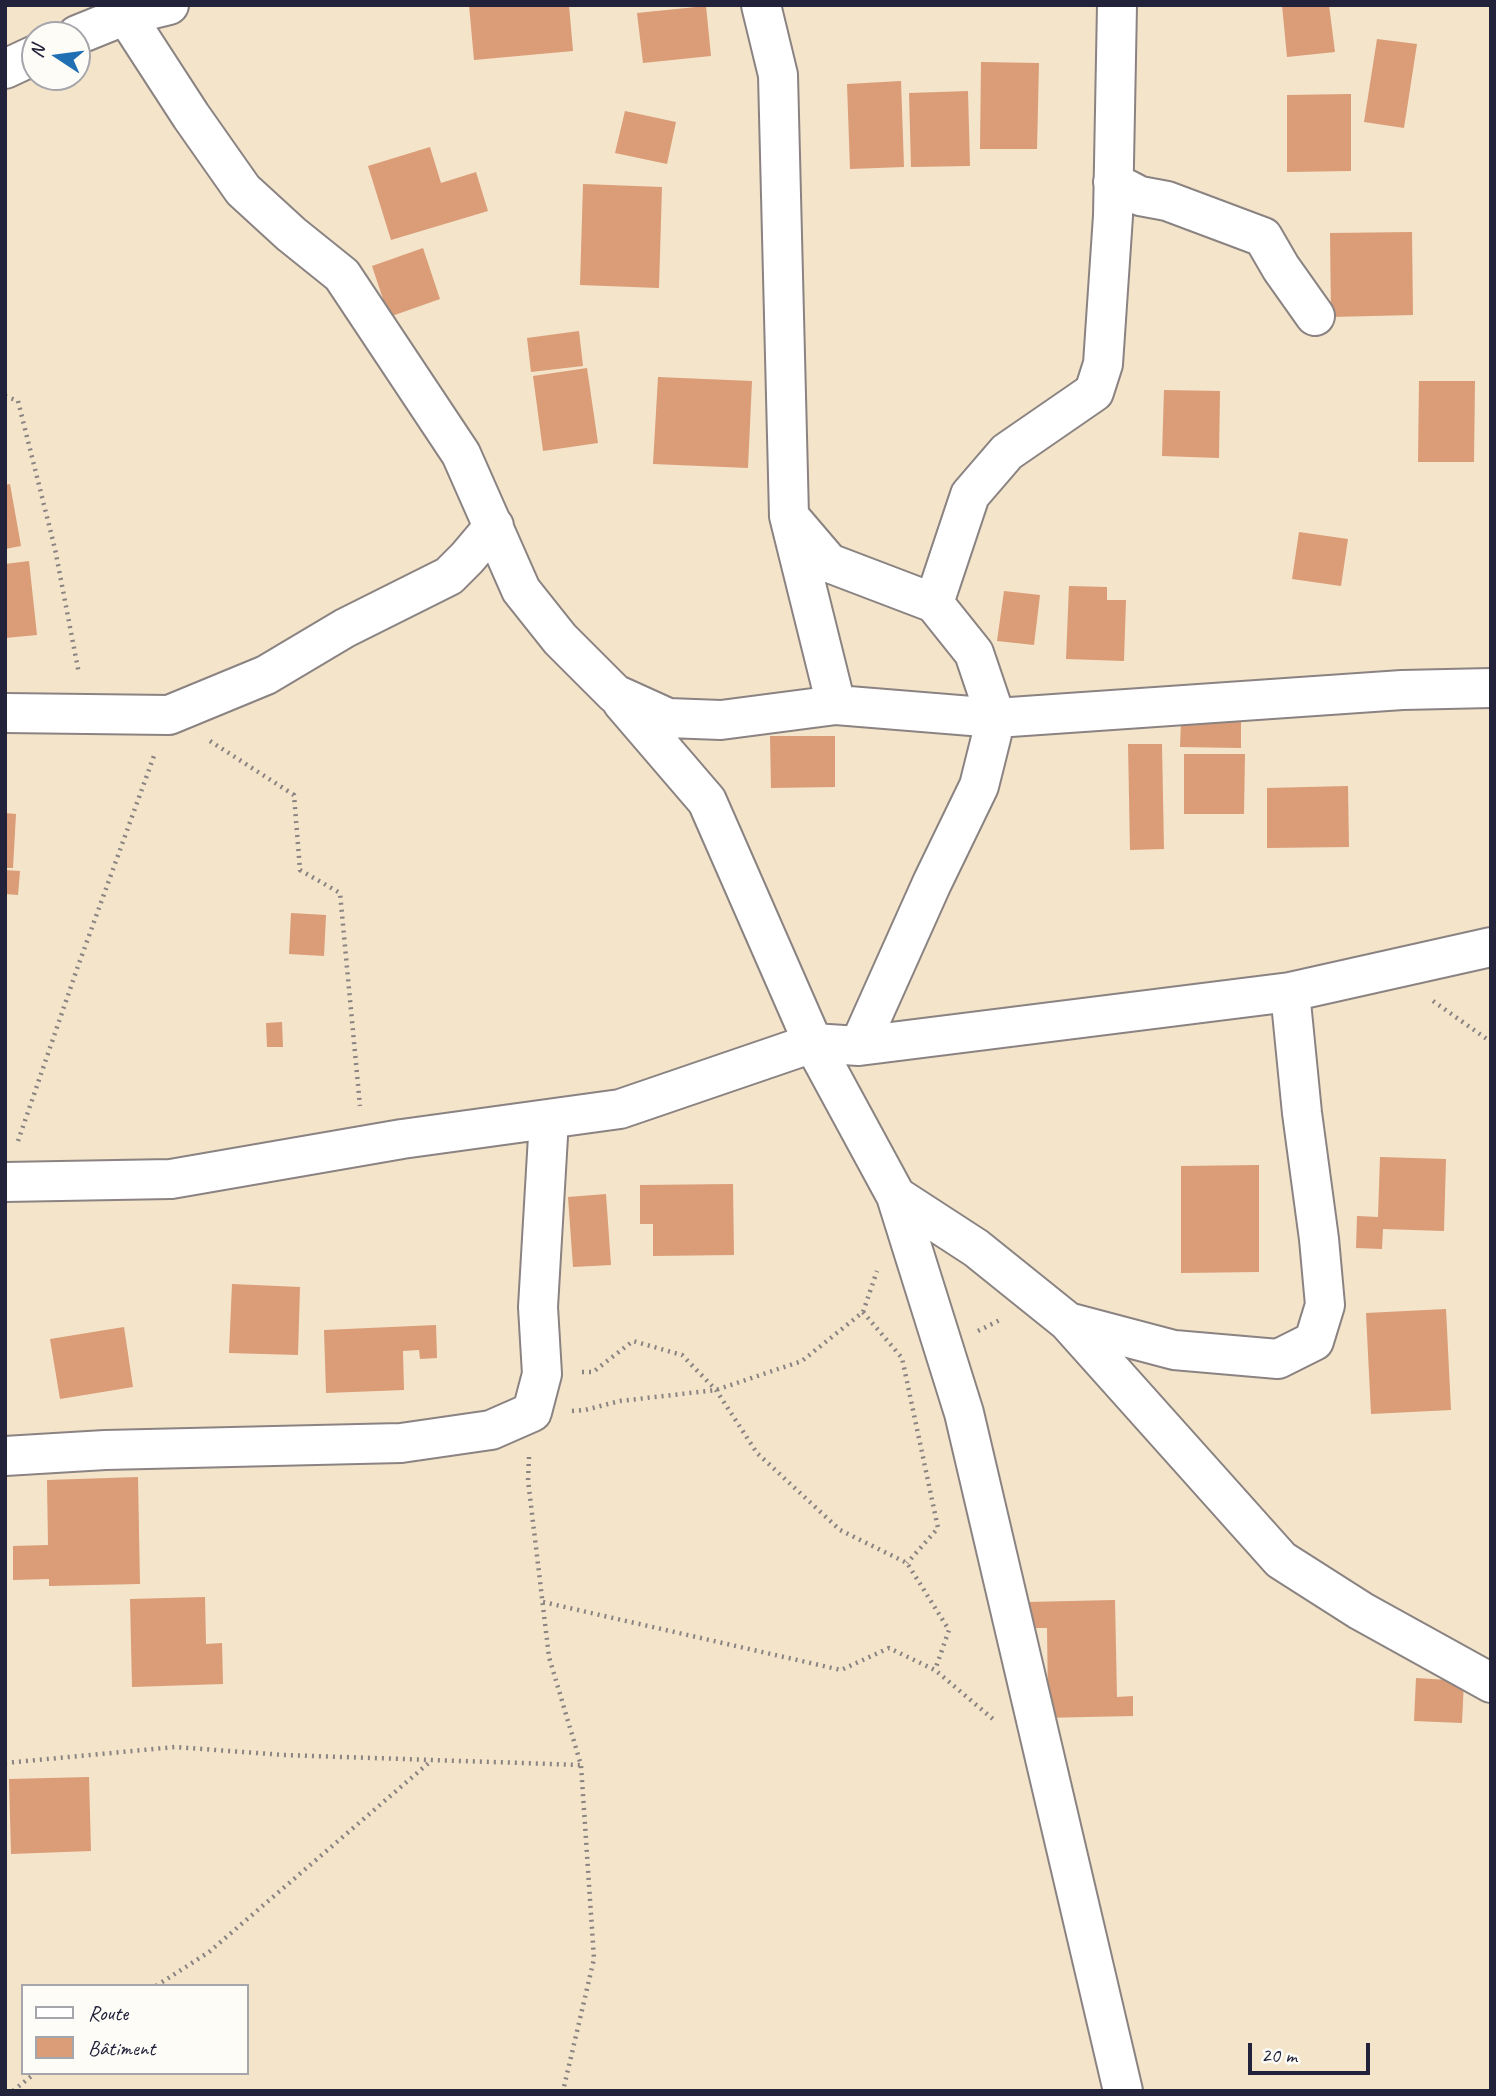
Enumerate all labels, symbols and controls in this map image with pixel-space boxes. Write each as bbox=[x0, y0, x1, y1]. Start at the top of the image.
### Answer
north arrow bbox=[21, 21, 91, 91]
text: N bbox=[24, 43, 51, 60]
legend bbox=[21, 1984, 248, 2075]
text: Route bbox=[88, 2000, 128, 2026]
scale bar bbox=[1251, 2030, 1374, 2074]
text: Bâtiment bbox=[88, 2035, 155, 2061]
text: 20 m bbox=[1261, 2042, 1297, 2068]

